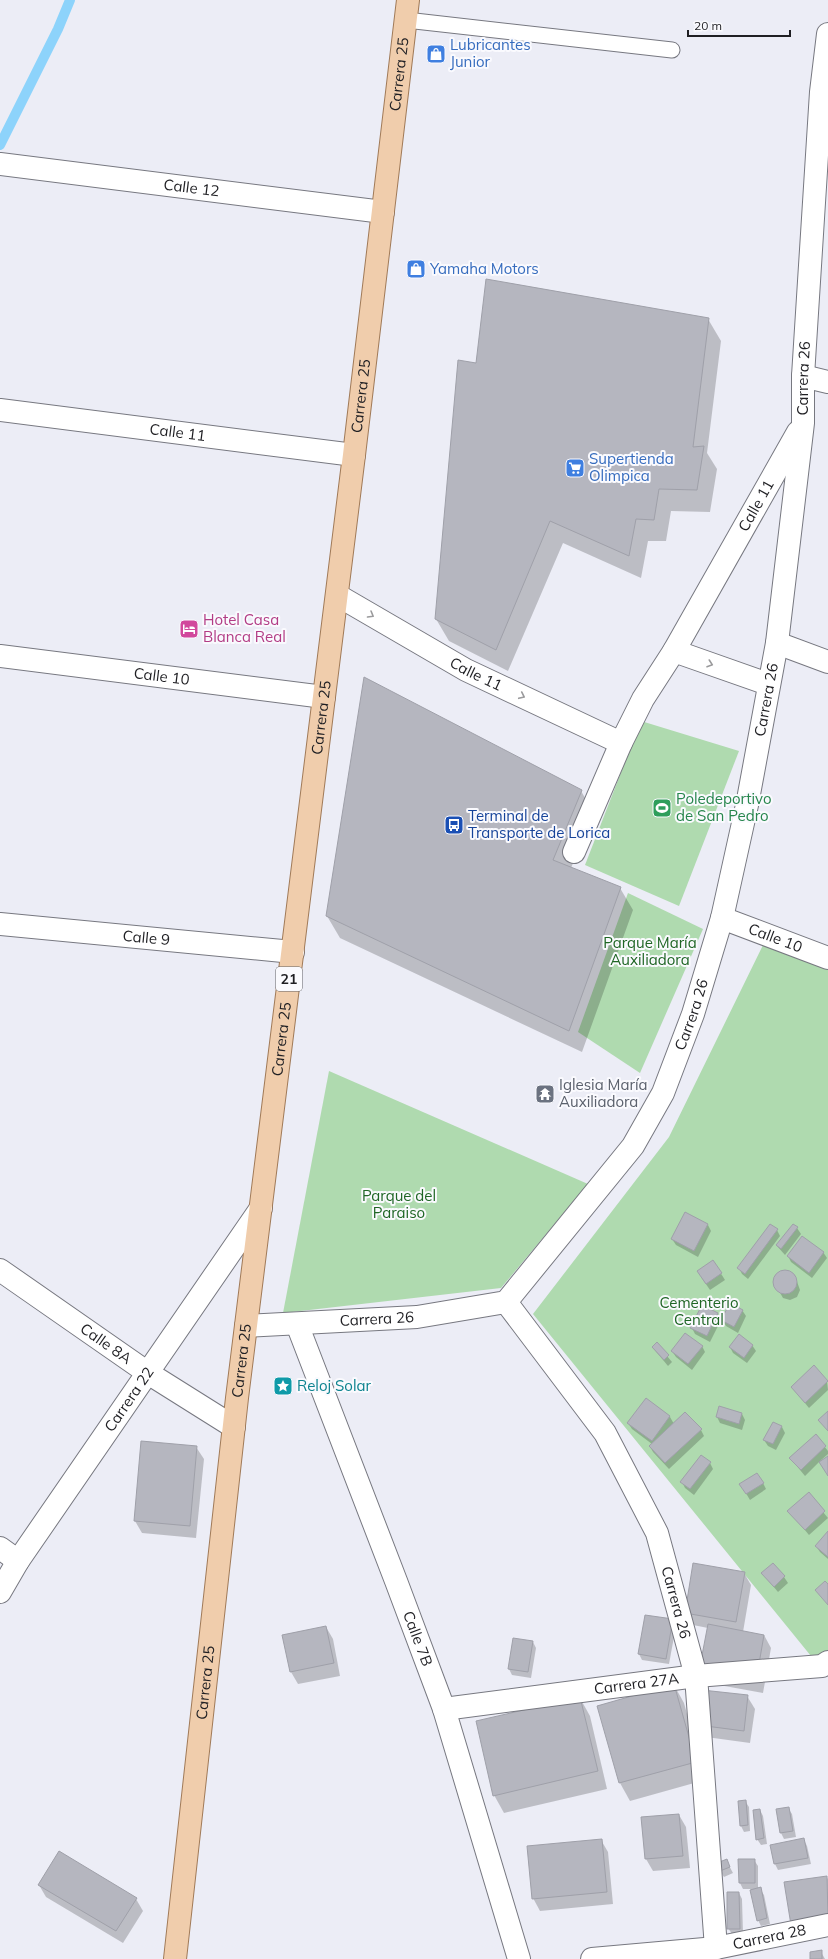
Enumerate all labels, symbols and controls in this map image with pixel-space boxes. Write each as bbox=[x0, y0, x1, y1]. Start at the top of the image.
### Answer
scale bar bbox=[688, 12, 790, 38]
text: 20 m bbox=[694, 18, 722, 33]
place label: Lubricantes Junior bbox=[450, 35, 531, 71]
street label: Carrera 25 bbox=[385, 36, 412, 112]
shop icon: Lubricantes Junior bbox=[425, 43, 447, 65]
street label: Calle 12 bbox=[162, 175, 221, 200]
shop icon: Yamaha Motors bbox=[405, 258, 427, 280]
place label: Yamaha Motors bbox=[429, 259, 539, 278]
street label: Carrera 26 bbox=[793, 341, 814, 416]
street label: Carrera 25 bbox=[347, 358, 374, 434]
street label: Calle 11 bbox=[149, 419, 207, 445]
place label: Supertienda Olimpica bbox=[589, 449, 674, 485]
supermarket icon: Supertienda Olimpica bbox=[564, 457, 586, 479]
street label: Calle 11 bbox=[734, 476, 778, 535]
place label: Hotel Casa Blanca Real bbox=[203, 610, 286, 646]
one-way arrow bbox=[367, 610, 374, 617]
hotel icon: Hotel Casa Blanca Real bbox=[178, 618, 200, 640]
street label: Calle 11 bbox=[446, 653, 505, 695]
one-way arrow bbox=[707, 659, 714, 667]
street label: Carrera 26 bbox=[750, 661, 782, 738]
street label: Calle 10 bbox=[133, 663, 191, 689]
street label: Carrera 25 bbox=[307, 680, 335, 756]
one-way arrow bbox=[518, 691, 525, 699]
place label: Poledeportivo de San Pedro bbox=[676, 789, 772, 825]
sports icon: Poledeportivo de San Pedro bbox=[651, 797, 673, 819]
place label: Terminal de Transporte de Lorica bbox=[468, 806, 610, 842]
bus stop icon: Terminal de Transporte de Lorica bbox=[443, 814, 465, 836]
street label: Calle 10 bbox=[746, 919, 805, 956]
street label: Calle 9 bbox=[122, 926, 171, 949]
park label: Parque María Auxiliadora bbox=[603, 933, 697, 969]
road number: 21 bbox=[276, 967, 302, 991]
street label: Carrera 26 bbox=[670, 977, 712, 1053]
street label: Carrera 25 bbox=[267, 1001, 295, 1077]
place label: Iglesia María Auxiliadora bbox=[559, 1075, 647, 1111]
temple icon: Iglesia María Auxiliadora bbox=[534, 1083, 556, 1105]
park label: Parque del Paraiso bbox=[362, 1186, 436, 1222]
park label: Cementerio Central bbox=[660, 1293, 738, 1329]
street label: Carrera 26 bbox=[339, 1307, 414, 1330]
street label: Calle 8A bbox=[77, 1319, 136, 1368]
street label: Carrera 25 bbox=[227, 1323, 255, 1399]
street label: Carrera 22 bbox=[100, 1363, 158, 1435]
place icon: Reloj Solar bbox=[272, 1375, 294, 1397]
place label: Reloj Solar bbox=[297, 1376, 371, 1395]
street label: Carrera 26 bbox=[658, 1564, 695, 1641]
street label: Calle 7B bbox=[399, 1608, 437, 1669]
street label: Carrera 25 bbox=[192, 1645, 219, 1721]
street label: Carrera 27A bbox=[593, 1668, 680, 1698]
street label: Carrera 28 bbox=[731, 1920, 808, 1953]

